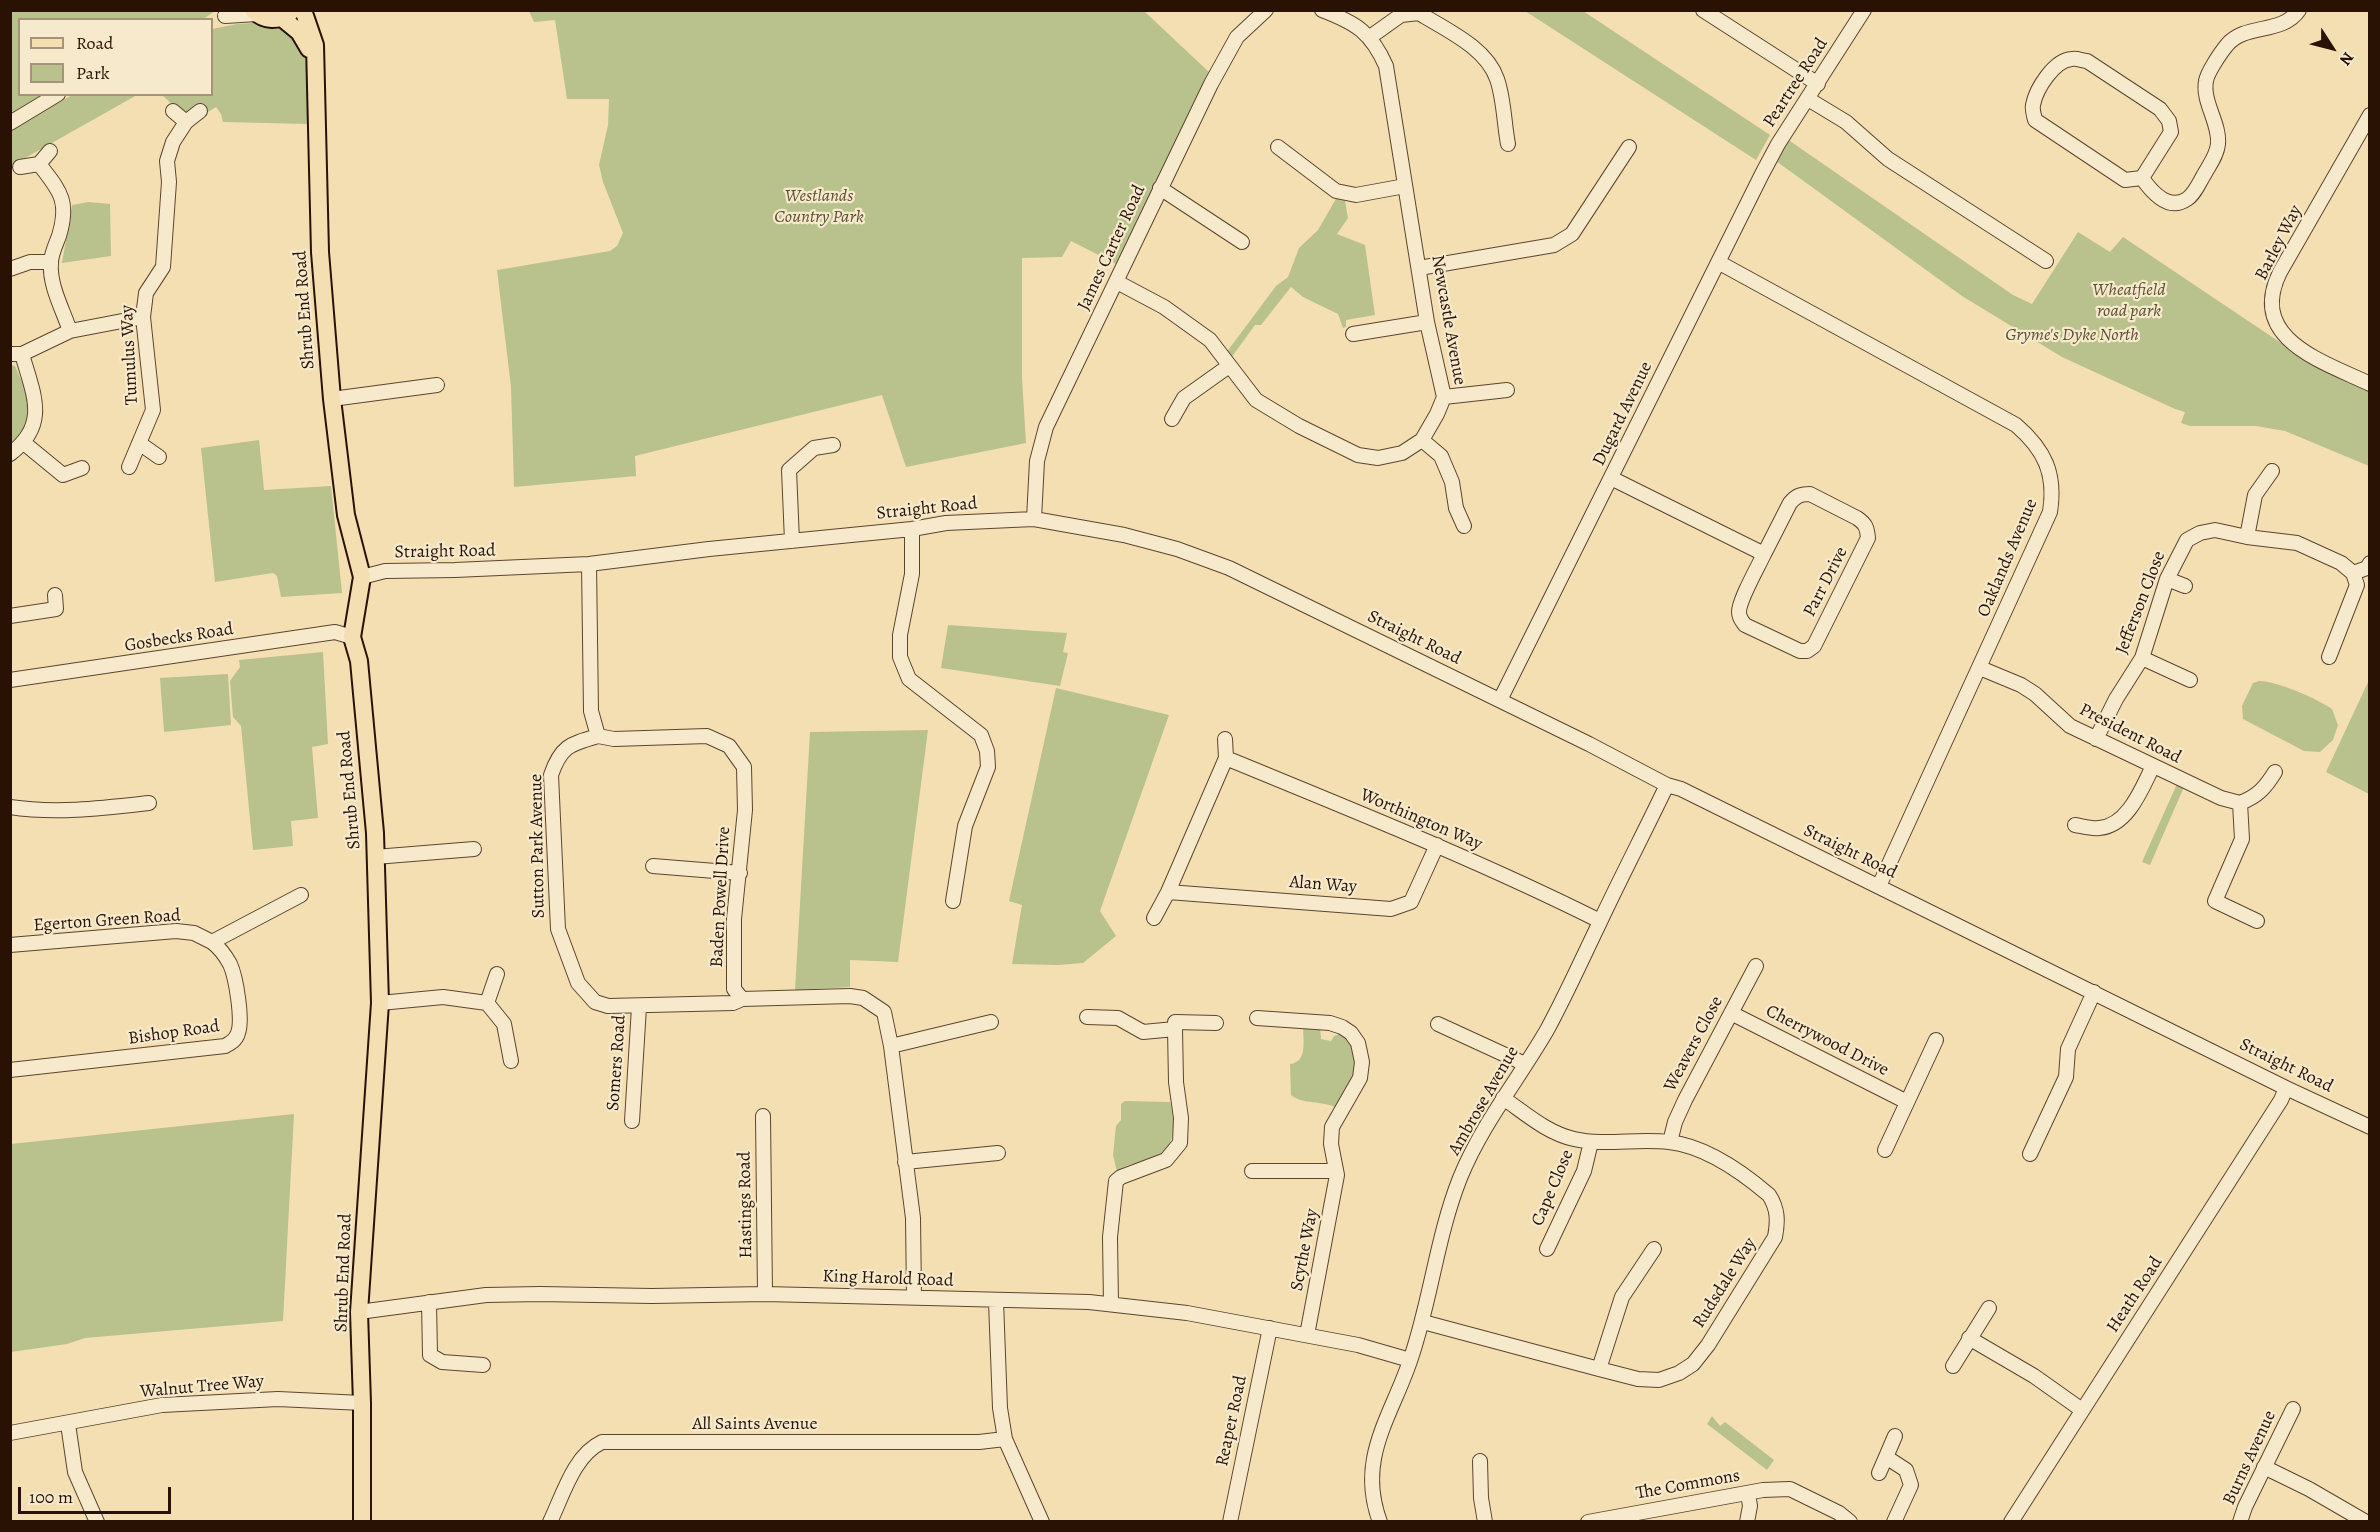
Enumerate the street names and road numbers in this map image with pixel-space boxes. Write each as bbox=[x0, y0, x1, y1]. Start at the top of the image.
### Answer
street label: Peartree Road bbox=[1759, 34, 1833, 132]
street label: James Carter Road bbox=[1073, 182, 1151, 314]
street label: Barley Way bbox=[2251, 202, 2307, 284]
street label: Shrub End Road bbox=[290, 250, 320, 370]
street label: Newcastle Avenue bbox=[1426, 253, 1470, 387]
street label: Tumulus Way bbox=[117, 304, 143, 406]
street label: Dugard Avenue bbox=[1589, 358, 1657, 470]
street label: Straight Road bbox=[876, 493, 978, 525]
street label: Oaklands Avenue bbox=[1973, 496, 2043, 620]
street label: Straight Road bbox=[394, 540, 496, 564]
street label: Parr Drive bbox=[1799, 543, 1853, 621]
street label: Jefferson Close bbox=[2111, 548, 2171, 658]
street label: Straight Road bbox=[1364, 606, 1464, 670]
street label: Gosbecks Road bbox=[123, 619, 235, 657]
street label: President Road bbox=[2075, 699, 2185, 769]
street label: Shrub End Road bbox=[334, 730, 366, 850]
street label: Sutton Park Avenue bbox=[526, 774, 550, 918]
street label: Worthington Way bbox=[1357, 785, 1485, 855]
street label: Straight Road bbox=[1800, 820, 1900, 884]
street label: Baden Powell Drive bbox=[707, 826, 735, 968]
street label: Alan Way bbox=[1288, 872, 1358, 898]
street label: Egerton Green Road bbox=[33, 905, 181, 937]
street label: Weavers Close bbox=[1660, 993, 1728, 1095]
street label: Cherrywood Drive bbox=[1762, 1001, 1892, 1081]
street label: Somers Road bbox=[603, 1014, 631, 1112]
street label: Bishop Road bbox=[127, 1016, 221, 1050]
street label: Straight Road bbox=[2236, 1034, 2336, 1098]
street label: Ambrose Avenue bbox=[1444, 1043, 1524, 1159]
street label: Cape Close bbox=[1527, 1147, 1579, 1229]
street label: Hastings Road bbox=[734, 1151, 758, 1259]
street label: Scythe Way bbox=[1286, 1207, 1324, 1293]
street label: Shrub End Road bbox=[331, 1213, 357, 1333]
street label: Rudsdale Way bbox=[1689, 1234, 1761, 1332]
street label: Heath Road bbox=[2102, 1253, 2168, 1337]
street label: King Harold Road bbox=[822, 1266, 954, 1292]
street label: Walnut Tree Way bbox=[139, 1371, 265, 1403]
street label: Reaper Road bbox=[1212, 1374, 1252, 1468]
street label: Burns Avenue bbox=[2219, 1407, 2281, 1509]
street label: All Saints Avenue bbox=[692, 1414, 818, 1436]
street label: The Commons bbox=[1634, 1465, 1742, 1505]

